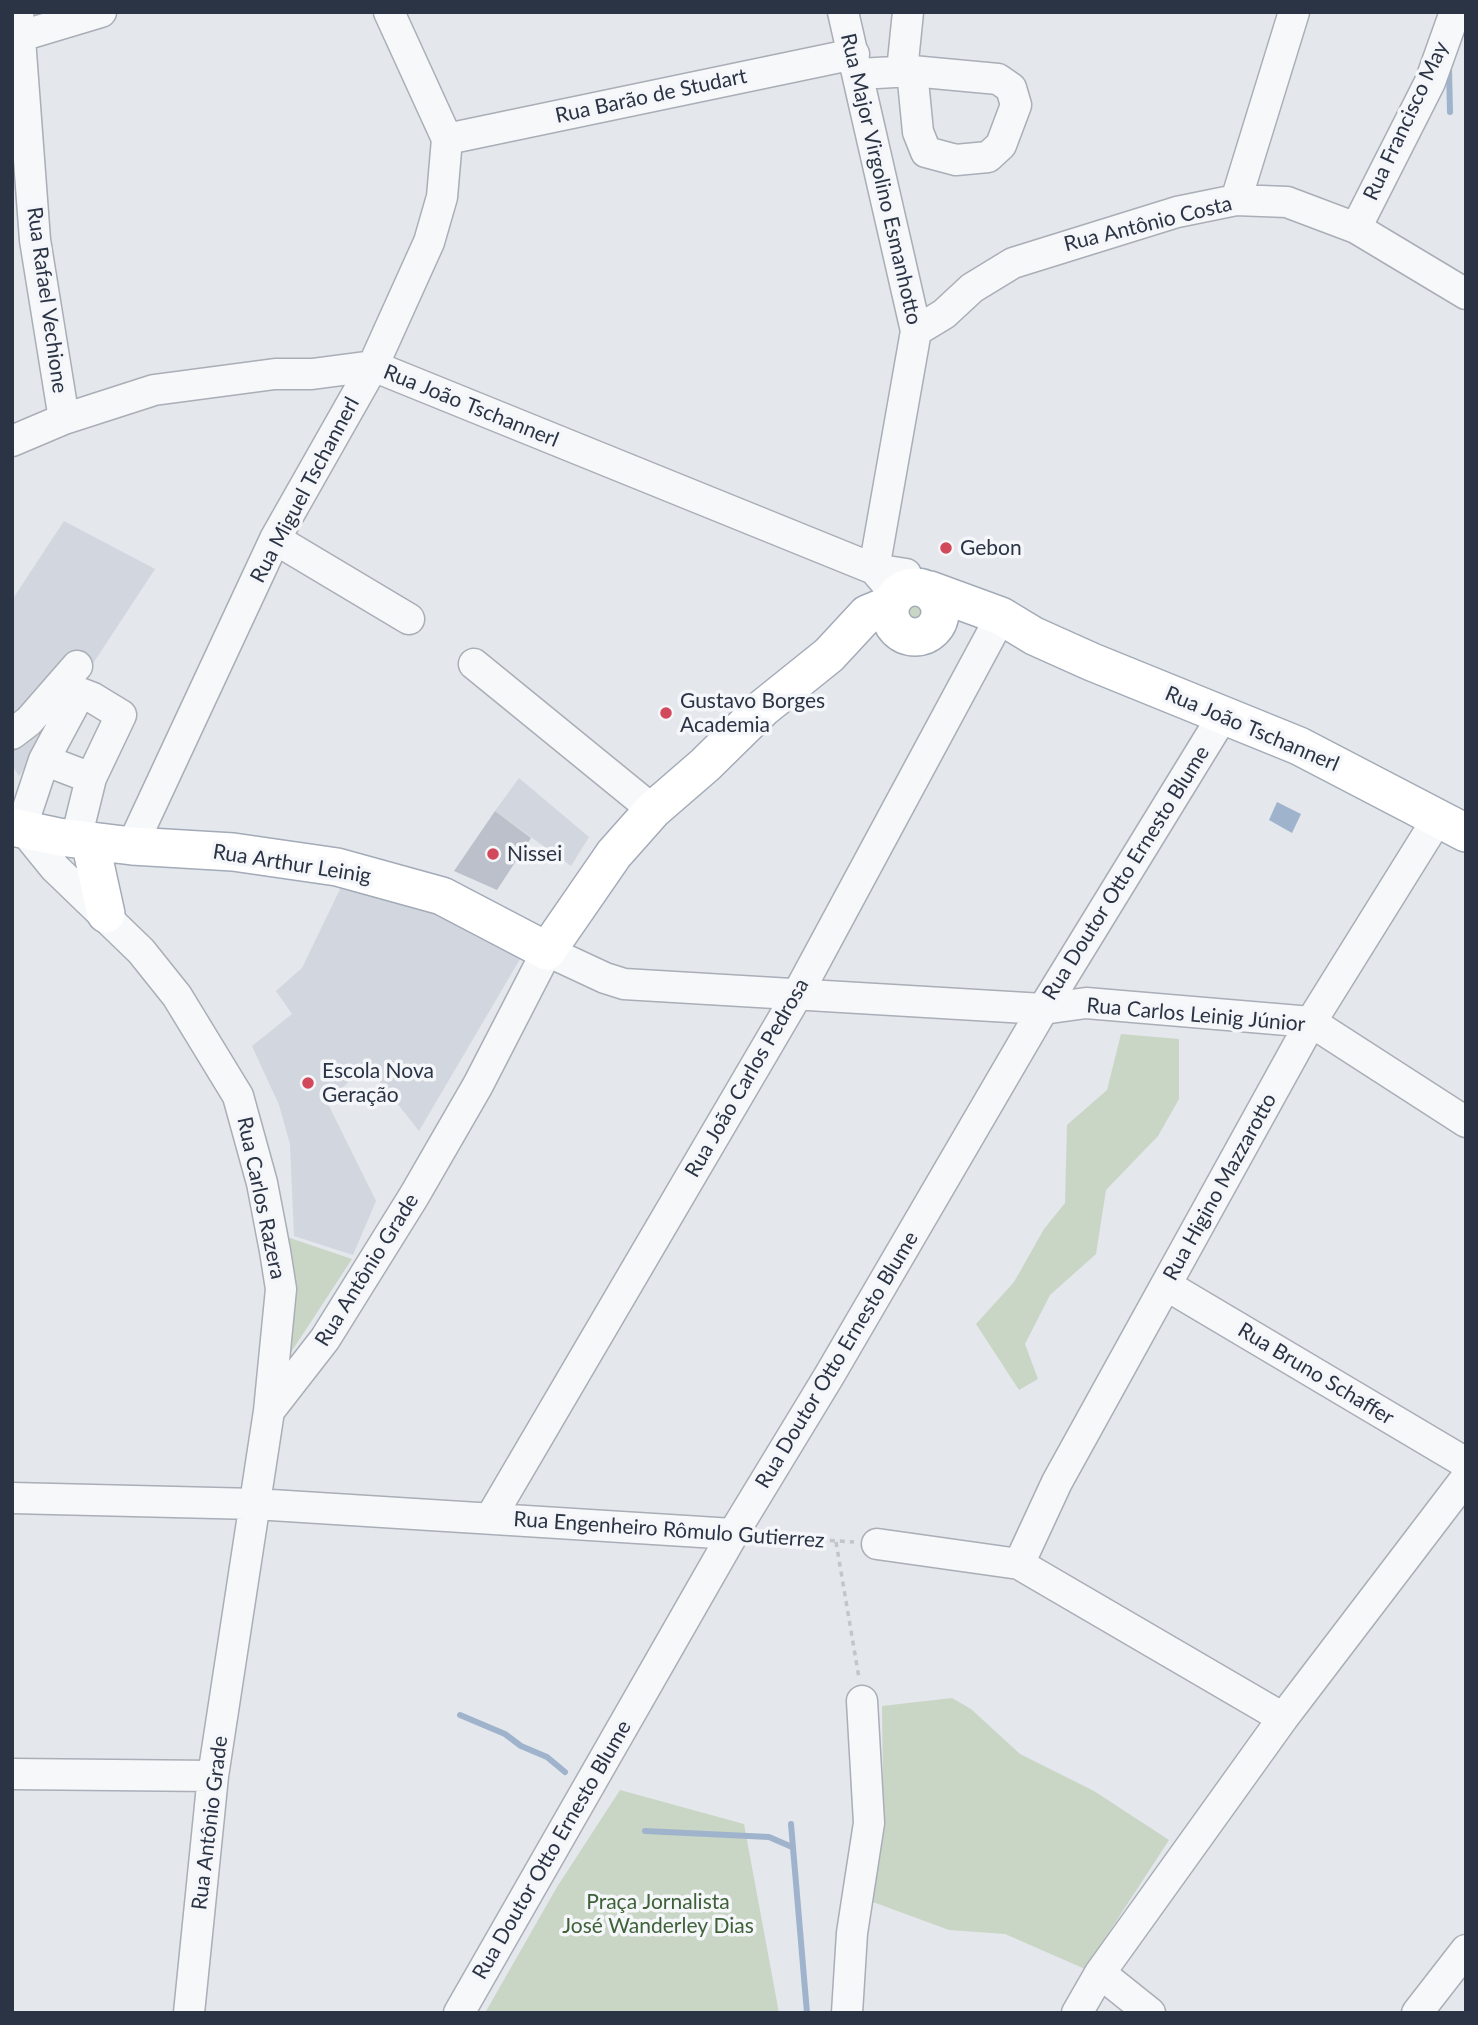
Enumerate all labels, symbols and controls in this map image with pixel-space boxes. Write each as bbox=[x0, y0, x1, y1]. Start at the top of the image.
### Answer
street label: Rua Major Virgolino Esmanhotto bbox=[835, 31, 927, 327]
street label: Rua Francisco May bbox=[1358, 38, 1454, 204]
street label: Rua Barão de Studart bbox=[553, 63, 749, 129]
street label: Rua Antônio Costa bbox=[1061, 191, 1235, 257]
street label: Rua Rafael Vechione bbox=[21, 205, 73, 395]
street label: Rua João Tschannerl bbox=[380, 359, 562, 453]
street label: Rua Miguel Tschannerl bbox=[245, 393, 365, 587]
place label: Gebon bbox=[960, 535, 1022, 561]
marker: Gebon bbox=[938, 540, 954, 556]
street label: Rua João Tschannerl bbox=[1161, 681, 1343, 777]
place label: Gustavo Borges Academia bbox=[680, 688, 825, 738]
marker: Gustavo Borges Academia bbox=[658, 705, 674, 721]
street label: Rua Doutor Otto Ernesto Blume bbox=[1037, 741, 1215, 1005]
street label: Rua Arthur Leinig bbox=[211, 839, 373, 889]
place label: Nissei bbox=[507, 841, 562, 867]
marker: Nissei bbox=[485, 846, 501, 862]
street label: Rua João Carlos Pedrosa bbox=[680, 974, 814, 1182]
street label: Rua Carlos Leinig Júnior bbox=[1086, 993, 1306, 1037]
place label: Escola Nova Geração bbox=[322, 1058, 434, 1108]
marker: Escola Nova Geração bbox=[300, 1075, 316, 1091]
street label: Rua Higino Mazzarotto bbox=[1158, 1089, 1282, 1285]
street label: Rua Carlos Razera bbox=[231, 1114, 291, 1282]
street label: Rua Antônio Grade bbox=[310, 1189, 424, 1351]
street label: Rua Doutor Otto Ernesto Blume bbox=[750, 1227, 924, 1493]
street label: Rua Bruno Schaffer bbox=[1233, 1317, 1399, 1431]
street label: Rua Engenheiro Rômulo Gutierrez bbox=[513, 1507, 825, 1553]
street label: Rua Doutor Otto Ernesto Blume bbox=[467, 1716, 637, 1984]
street label: Rua Antônio Grade bbox=[187, 1734, 233, 1912]
park label: Praça Jornalista José Wanderley Dias bbox=[562, 1889, 754, 1939]

